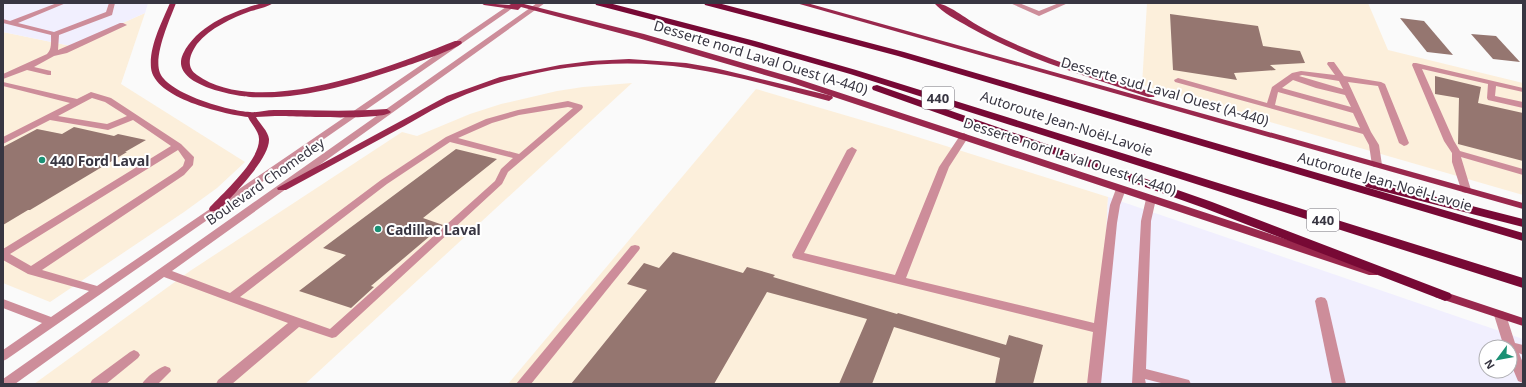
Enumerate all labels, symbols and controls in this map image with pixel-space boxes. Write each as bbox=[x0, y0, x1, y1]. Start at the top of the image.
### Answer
street label: Desserte nord Laval Ouest (A-440) bbox=[652, 15, 870, 99]
street label: Desserte sud Laval Ouest (A-440) bbox=[1059, 52, 1271, 130]
street label: Autoroute Jean-Noël-Lavoie bbox=[978, 86, 1156, 160]
road number: 440 bbox=[922, 87, 954, 109]
street label: Desserte nord Laval Ouest (A-440) bbox=[961, 113, 1179, 199]
street label: Boulevard Chomedey bbox=[202, 132, 329, 229]
street label: Autoroute Jean-Noël-Lavoie bbox=[1296, 147, 1474, 215]
place label: 440 Ford Laval bbox=[50, 151, 149, 170]
marker: 440 Ford Laval bbox=[37, 155, 47, 165]
road number: 440 bbox=[1307, 209, 1339, 231]
place label: Cadillac Laval bbox=[386, 220, 481, 239]
marker: Cadillac Laval bbox=[373, 224, 383, 234]
north arrow bbox=[1478, 339, 1518, 379]
text: N bbox=[1480, 357, 1498, 372]

